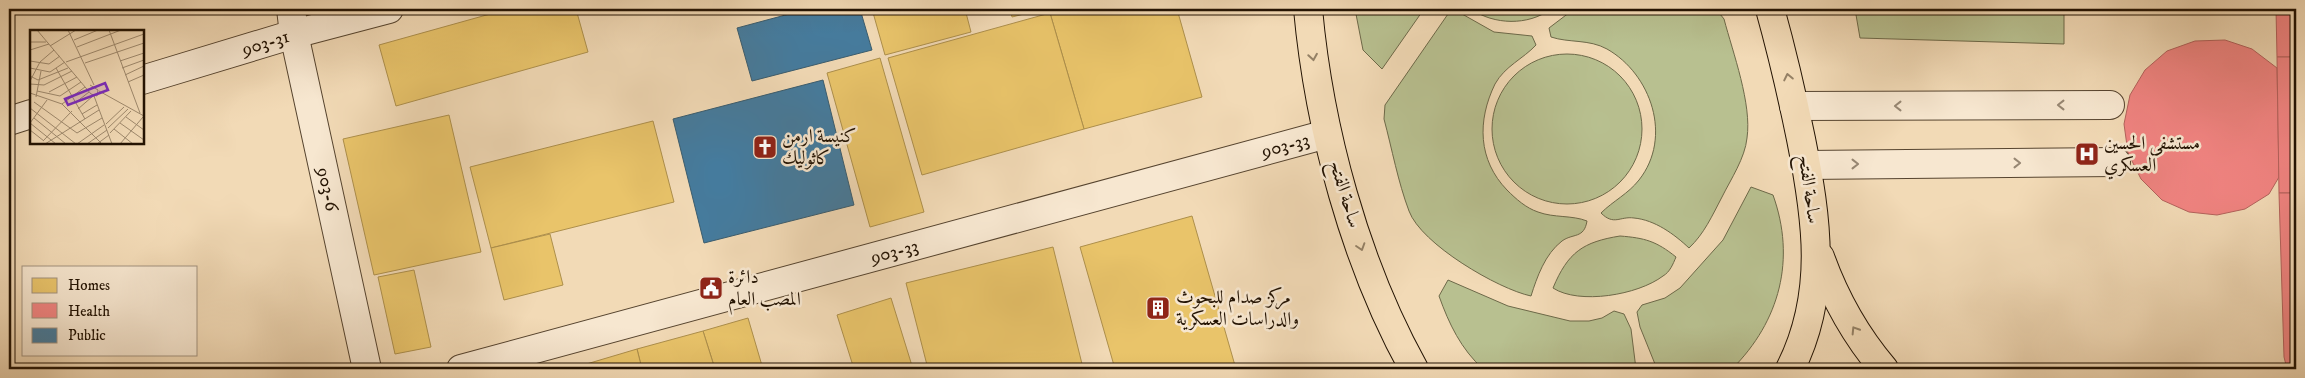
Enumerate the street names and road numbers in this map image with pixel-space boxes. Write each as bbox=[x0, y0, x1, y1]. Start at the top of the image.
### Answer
street label: 903-31 bbox=[238, 25, 292, 61]
street label: 903-33 bbox=[1258, 128, 1312, 163]
street label: ساحة الفتح bbox=[1788, 153, 1825, 226]
street label: ساحة الفتح bbox=[1319, 157, 1366, 232]
street label: 903-6 bbox=[312, 164, 344, 214]
street label: 903-33 bbox=[867, 234, 921, 269]

